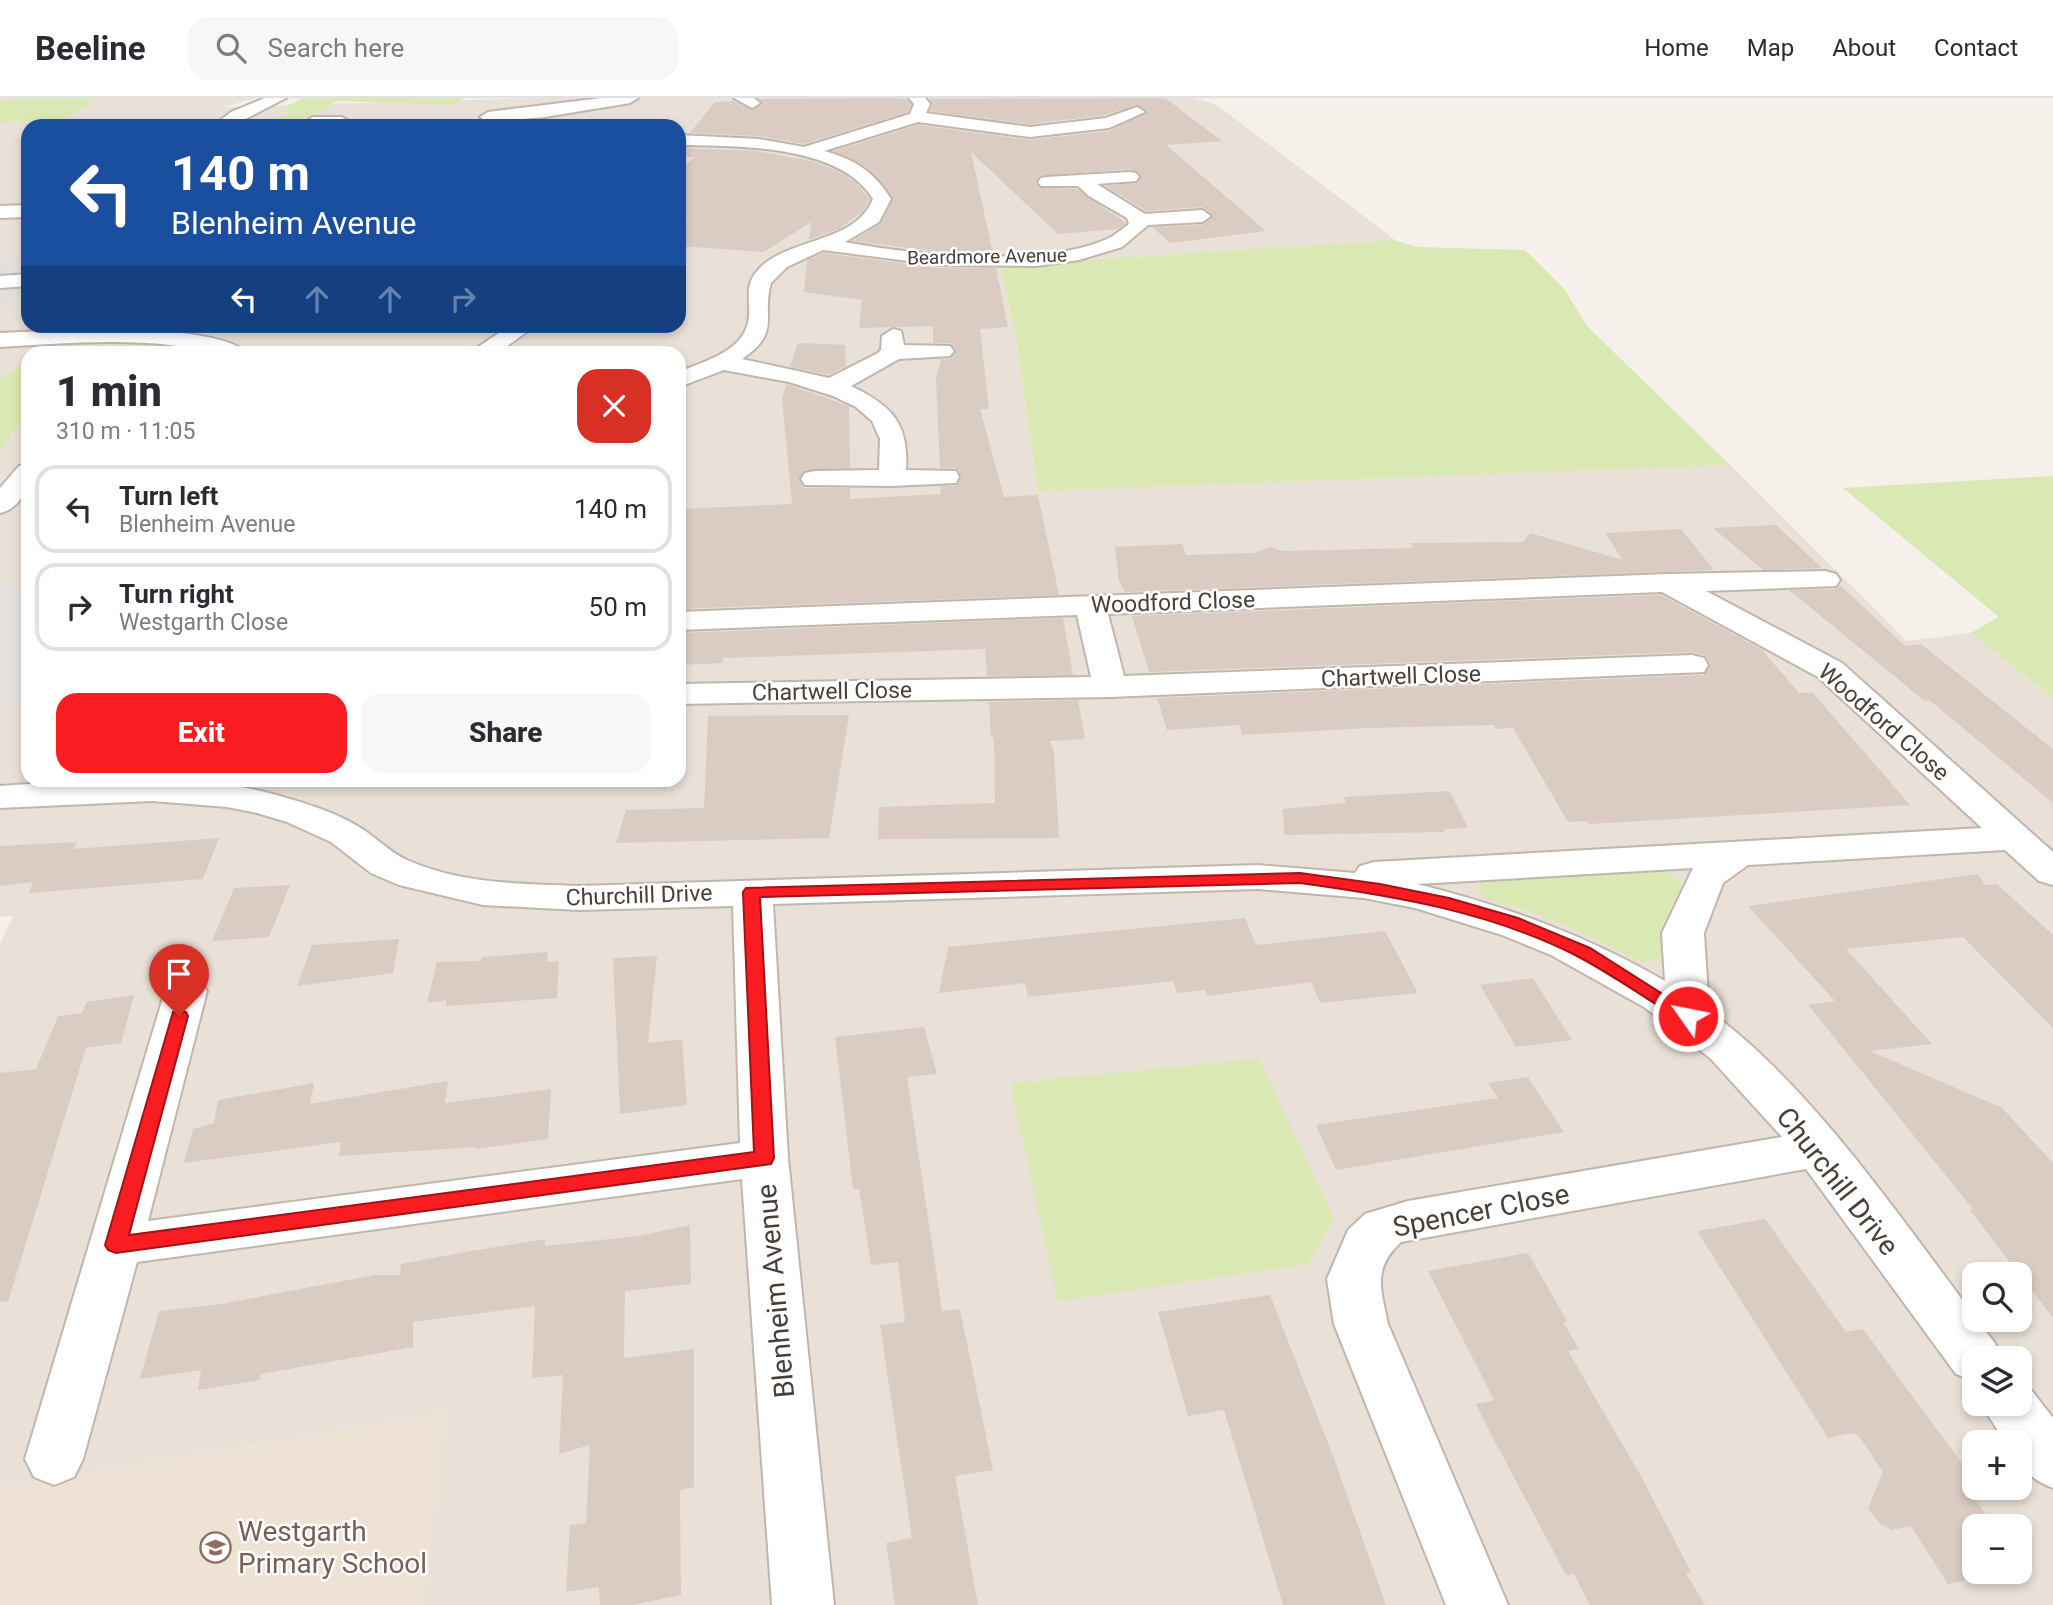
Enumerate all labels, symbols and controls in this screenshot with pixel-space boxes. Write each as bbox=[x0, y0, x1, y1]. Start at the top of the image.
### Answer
search box bbox=[188, 17, 678, 80]
text: Beeline bbox=[35, 29, 146, 68]
icon: search bbox=[212, 29, 250, 67]
text: Search here bbox=[268, 33, 404, 63]
text: Home bbox=[1644, 34, 1709, 62]
text: Map bbox=[1747, 34, 1794, 62]
text: About bbox=[1832, 34, 1896, 62]
text: Contact bbox=[1934, 34, 2018, 62]
text: 140 m bbox=[171, 145, 310, 202]
icon: left bbox=[56, 147, 147, 238]
text: Blenheim Avenue bbox=[171, 204, 416, 242]
street label: Beardmore Avenue bbox=[907, 244, 1067, 269]
icon: left bbox=[225, 280, 263, 318]
icon: ahead bbox=[298, 280, 336, 318]
icon: ahead bbox=[371, 280, 409, 318]
icon: right bbox=[444, 280, 482, 318]
text: 1 min bbox=[56, 367, 162, 416]
button: close bbox=[577, 369, 651, 443]
text: 310 m · 11:05 bbox=[56, 418, 195, 445]
text: Turn left bbox=[119, 481, 218, 511]
icon: left bbox=[60, 490, 98, 528]
text: 140 m bbox=[574, 494, 647, 524]
text: Blenheim Avenue bbox=[119, 511, 295, 538]
text: Turn right bbox=[119, 579, 234, 609]
street label: Woodford Close bbox=[1090, 586, 1256, 619]
icon: right bbox=[60, 588, 98, 626]
text: 50 m bbox=[589, 592, 647, 622]
text: Westgarth Close bbox=[119, 609, 288, 636]
street label: Woodford Close bbox=[1813, 658, 1955, 786]
street label: Chartwell Close bbox=[1321, 660, 1482, 693]
street label: Chartwell Close bbox=[752, 677, 912, 706]
button: Exit bbox=[56, 693, 347, 773]
button: Share bbox=[361, 693, 651, 773]
street label: Churchill Drive bbox=[565, 879, 713, 912]
pin bbox=[149, 944, 209, 1016]
icon: arrive bbox=[160, 955, 198, 993]
position arrow bbox=[1651, 979, 1725, 1053]
street label: Churchill Drive bbox=[1770, 1101, 1906, 1262]
street label: Spencer Close bbox=[1390, 1177, 1572, 1244]
street label: Blenheim Avenue bbox=[750, 1183, 801, 1399]
map controls bbox=[1962, 1262, 2032, 1584]
button: search bbox=[1962, 1262, 2032, 1332]
button: layers bbox=[1962, 1346, 2032, 1416]
button: + bbox=[1962, 1430, 2032, 1500]
button: − bbox=[1962, 1514, 2032, 1584]
place label: Westgarth Primary School bbox=[238, 1515, 427, 1580]
school or university icon: Westgarth Primary School bbox=[198, 1530, 232, 1564]

